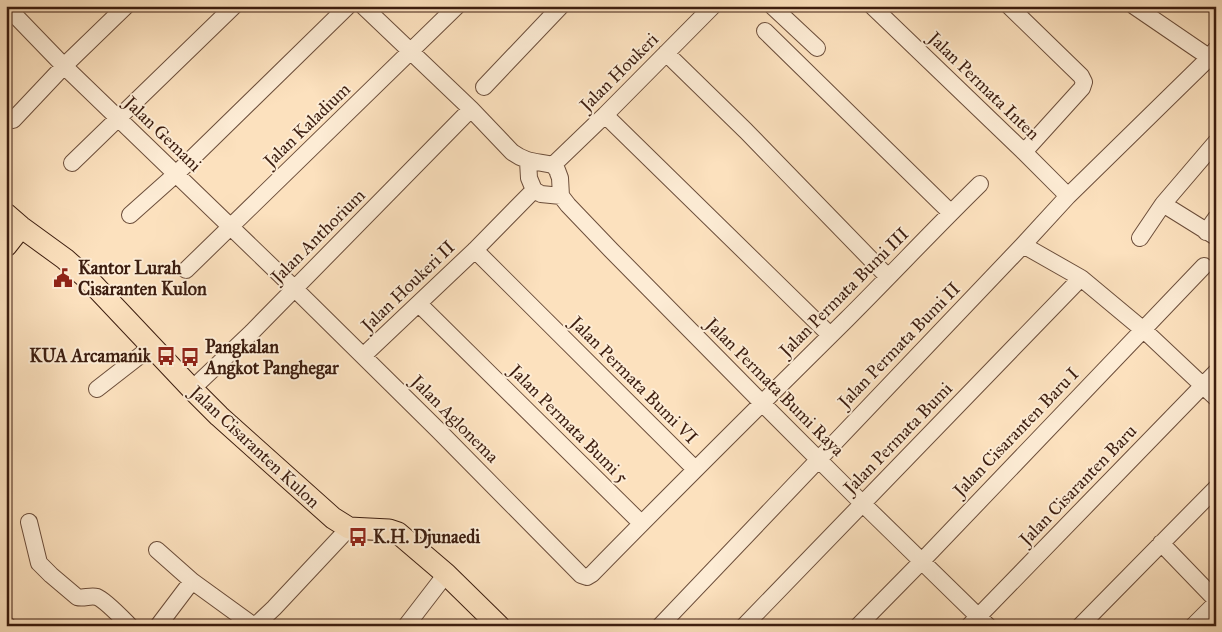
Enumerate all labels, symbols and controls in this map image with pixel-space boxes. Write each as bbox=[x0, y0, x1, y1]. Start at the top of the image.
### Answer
street label: Jalan Permata Inten bbox=[922, 26, 1044, 146]
street label: Jalan Houkeri bbox=[574, 28, 664, 118]
street label: Jalan Kaladium bbox=[258, 78, 356, 174]
street label: Jalan Gemani bbox=[118, 90, 206, 177]
street label: Jalan Anthorium bbox=[265, 184, 370, 290]
street label: Jalan Permata Bumi III bbox=[775, 223, 913, 361]
street label: Jalan Houkeri II bbox=[355, 236, 460, 338]
place label: Kantor Lurah Cisaranten Kulon bbox=[78, 257, 207, 300]
public building icon: Kantor Lurah Cisaranten Kulon bbox=[52, 267, 74, 289]
street label: Jalan Permata Bumi II bbox=[834, 278, 964, 412]
street label: Jalan Permata Bumi VI bbox=[564, 310, 702, 449]
street label: Jalan Permata Bumi Raya bbox=[699, 312, 849, 462]
place label: Pangkalan Angkot Panghegar bbox=[204, 336, 340, 380]
place label: KUA Arcamanik bbox=[29, 345, 152, 367]
bus stop icon: KUA Arcamanik bbox=[155, 345, 177, 367]
bus stop icon: Pangkalan Angkot Panghegar bbox=[179, 346, 201, 368]
street label: Jalan Permata Bumi 5 bbox=[503, 359, 633, 489]
street label: Jalan Cisaranten Baru I bbox=[949, 363, 1083, 501]
street label: Jalan Aglonema bbox=[404, 369, 504, 468]
street label: Jalan Permata Bumi bbox=[838, 378, 958, 501]
street label: Jalan Cisaranten Kulon bbox=[183, 380, 325, 514]
street label: Jalan Cisaranten Baru bbox=[1015, 420, 1141, 550]
bus stop icon: K.H. Djunaedi bbox=[347, 526, 369, 548]
place label: K.H. Djunaedi bbox=[373, 526, 481, 549]

